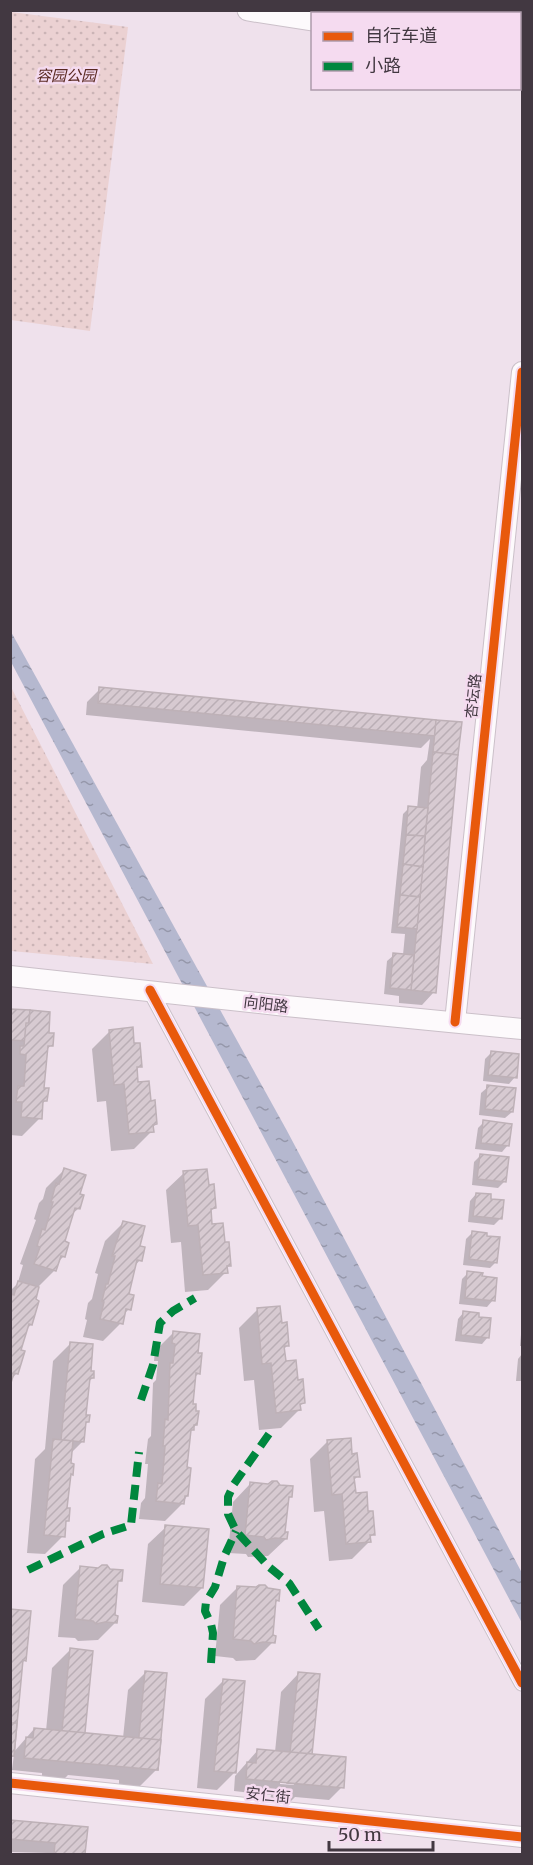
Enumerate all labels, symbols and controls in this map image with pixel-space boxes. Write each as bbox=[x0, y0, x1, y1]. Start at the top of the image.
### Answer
legend bbox=[311, 12, 521, 90]
text: 自行车道 bbox=[365, 24, 437, 47]
text: 小路 bbox=[365, 54, 401, 77]
park label: 容园公园 bbox=[36, 66, 98, 85]
street label: 杏坛路 bbox=[461, 673, 485, 719]
street label: 向阳路 bbox=[243, 992, 289, 1016]
street label: 安仁街 bbox=[245, 1783, 291, 1807]
scale bar bbox=[329, 1814, 432, 1852]
text: 50 m bbox=[338, 1823, 382, 1846]

